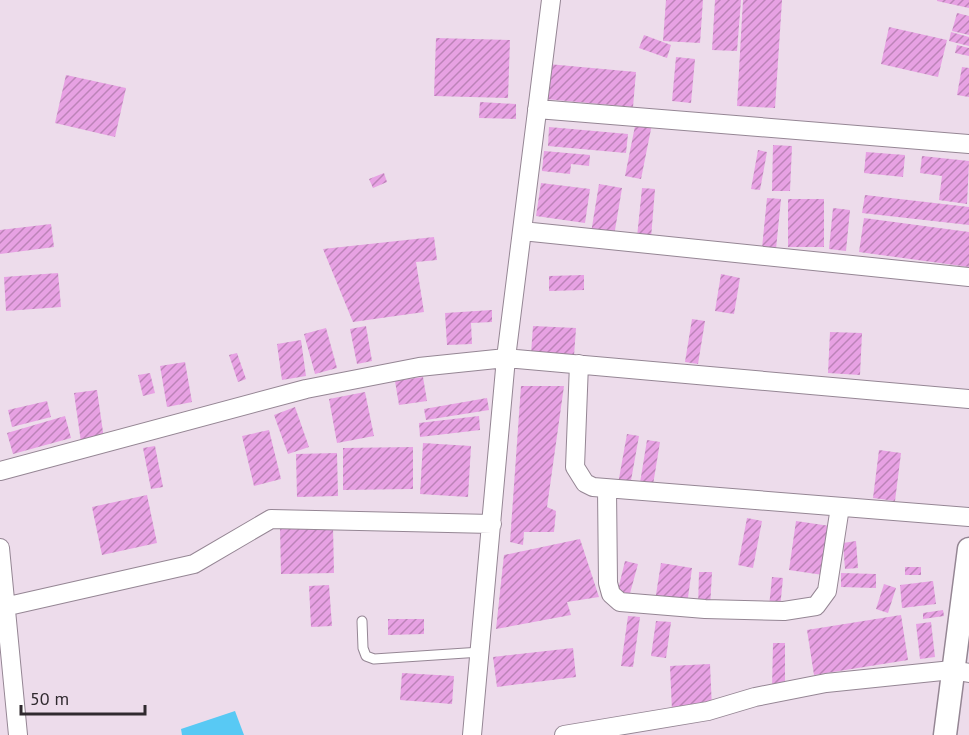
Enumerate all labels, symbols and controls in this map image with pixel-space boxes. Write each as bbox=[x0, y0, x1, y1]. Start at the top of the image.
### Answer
scale bar bbox=[21, 678, 146, 716]
text: 50 m bbox=[30, 687, 69, 710]

